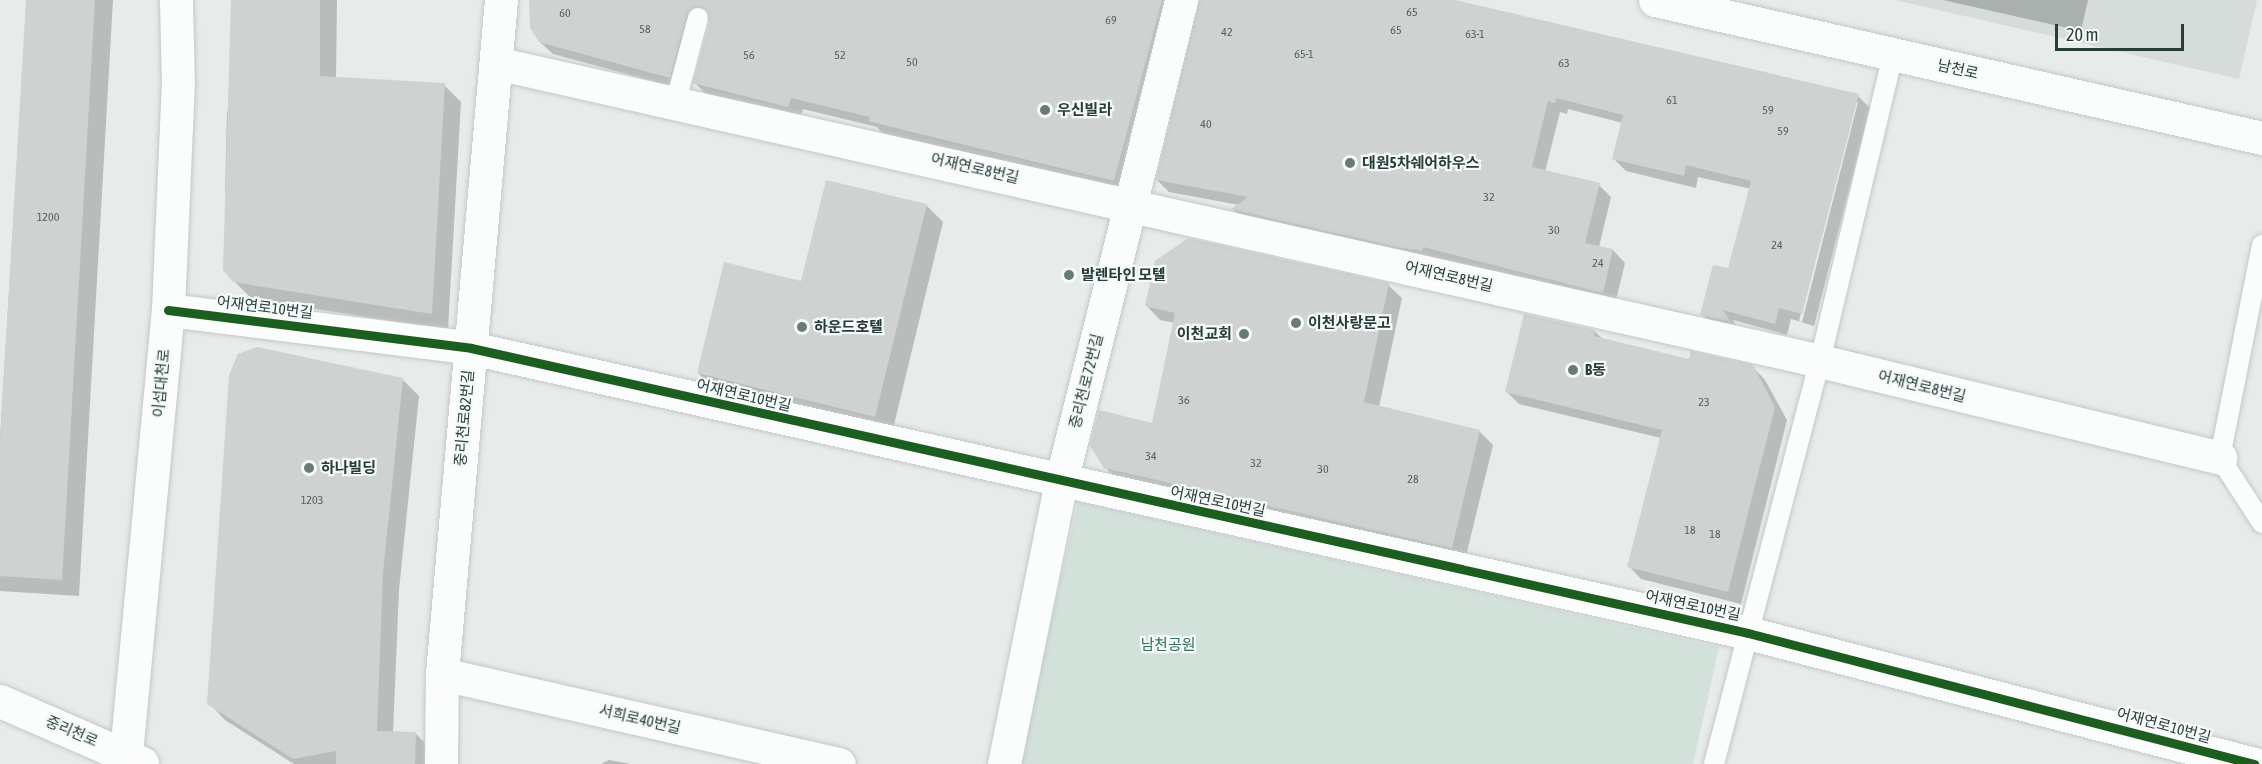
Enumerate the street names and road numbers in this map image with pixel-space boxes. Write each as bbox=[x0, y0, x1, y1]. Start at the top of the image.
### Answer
street label: 남천로 bbox=[1936, 56, 1980, 82]
street label: 어재연로8번길 bbox=[929, 149, 1021, 187]
street label: 어재연로8번길 bbox=[1403, 257, 1495, 295]
street label: 어재연로10번길 bbox=[216, 292, 314, 322]
street label: 중리천로72번길 bbox=[1066, 332, 1106, 430]
street label: 이섭대천로 bbox=[149, 348, 173, 418]
street label: 어재연로8번길 bbox=[1876, 366, 1968, 406]
street label: 중리천로82번길 bbox=[451, 369, 477, 467]
street label: 어재연로10번길 bbox=[695, 375, 793, 415]
street label: 어재연로10번길 bbox=[1169, 482, 1267, 520]
street label: 어재연로10번길 bbox=[1644, 586, 1742, 624]
street label: 서희로40번길 bbox=[597, 701, 683, 737]
street label: 어재연로10번길 bbox=[2115, 704, 2213, 746]
street label: 중리천로 bbox=[43, 712, 101, 750]

